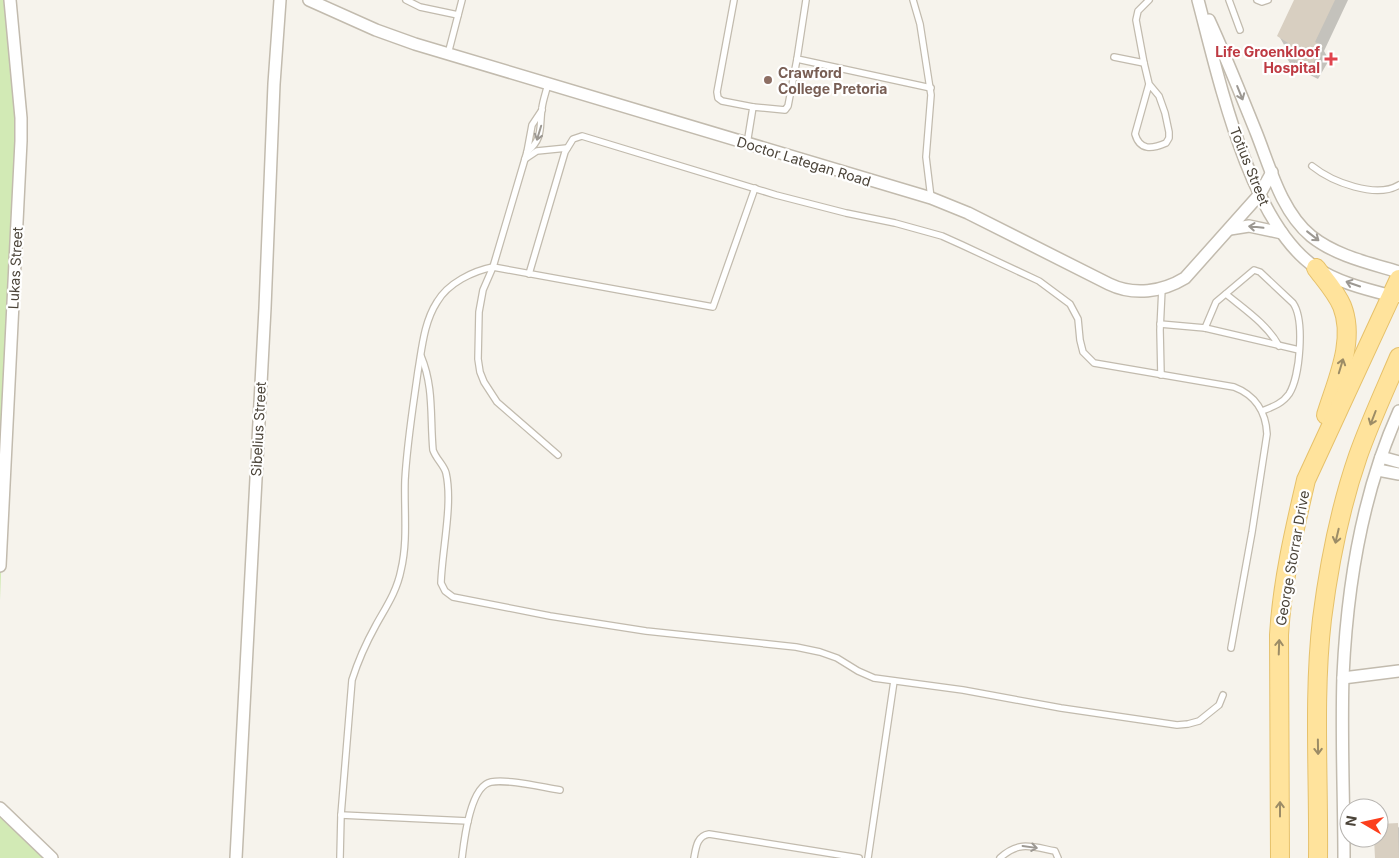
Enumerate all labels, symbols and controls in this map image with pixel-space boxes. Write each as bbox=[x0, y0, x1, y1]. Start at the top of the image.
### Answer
place label: Life Groenkloof Hospital bbox=[1215, 43, 1320, 76]
marker: Life Groenkloof Hospital bbox=[1324, 52, 1338, 66]
place label: Crawford College Pretoria bbox=[778, 64, 887, 97]
marker: Crawford College Pretoria bbox=[762, 74, 774, 86]
one-way arrow bbox=[1236, 85, 1245, 100]
one-way arrow bbox=[534, 124, 544, 140]
street label: Totius Street bbox=[1226, 124, 1274, 208]
street label: Doctor Lategan Road bbox=[735, 132, 873, 190]
one-way arrow bbox=[1248, 222, 1264, 232]
street label: Lukas Street bbox=[4, 226, 26, 310]
one-way arrow bbox=[1306, 231, 1319, 242]
one-way arrow bbox=[1345, 279, 1361, 289]
one-way arrow bbox=[1336, 358, 1346, 374]
street label: Sibelius Street bbox=[247, 381, 269, 477]
one-way arrow bbox=[1368, 410, 1377, 425]
street label: George Storrar Drive bbox=[1272, 489, 1312, 627]
one-way arrow bbox=[1331, 528, 1341, 544]
one-way arrow bbox=[1274, 639, 1283, 655]
one-way arrow bbox=[1313, 739, 1323, 755]
north arrow bbox=[1339, 798, 1389, 848]
one-way arrow bbox=[1275, 802, 1285, 818]
text: N bbox=[1341, 814, 1360, 827]
one-way arrow bbox=[1021, 842, 1037, 852]

